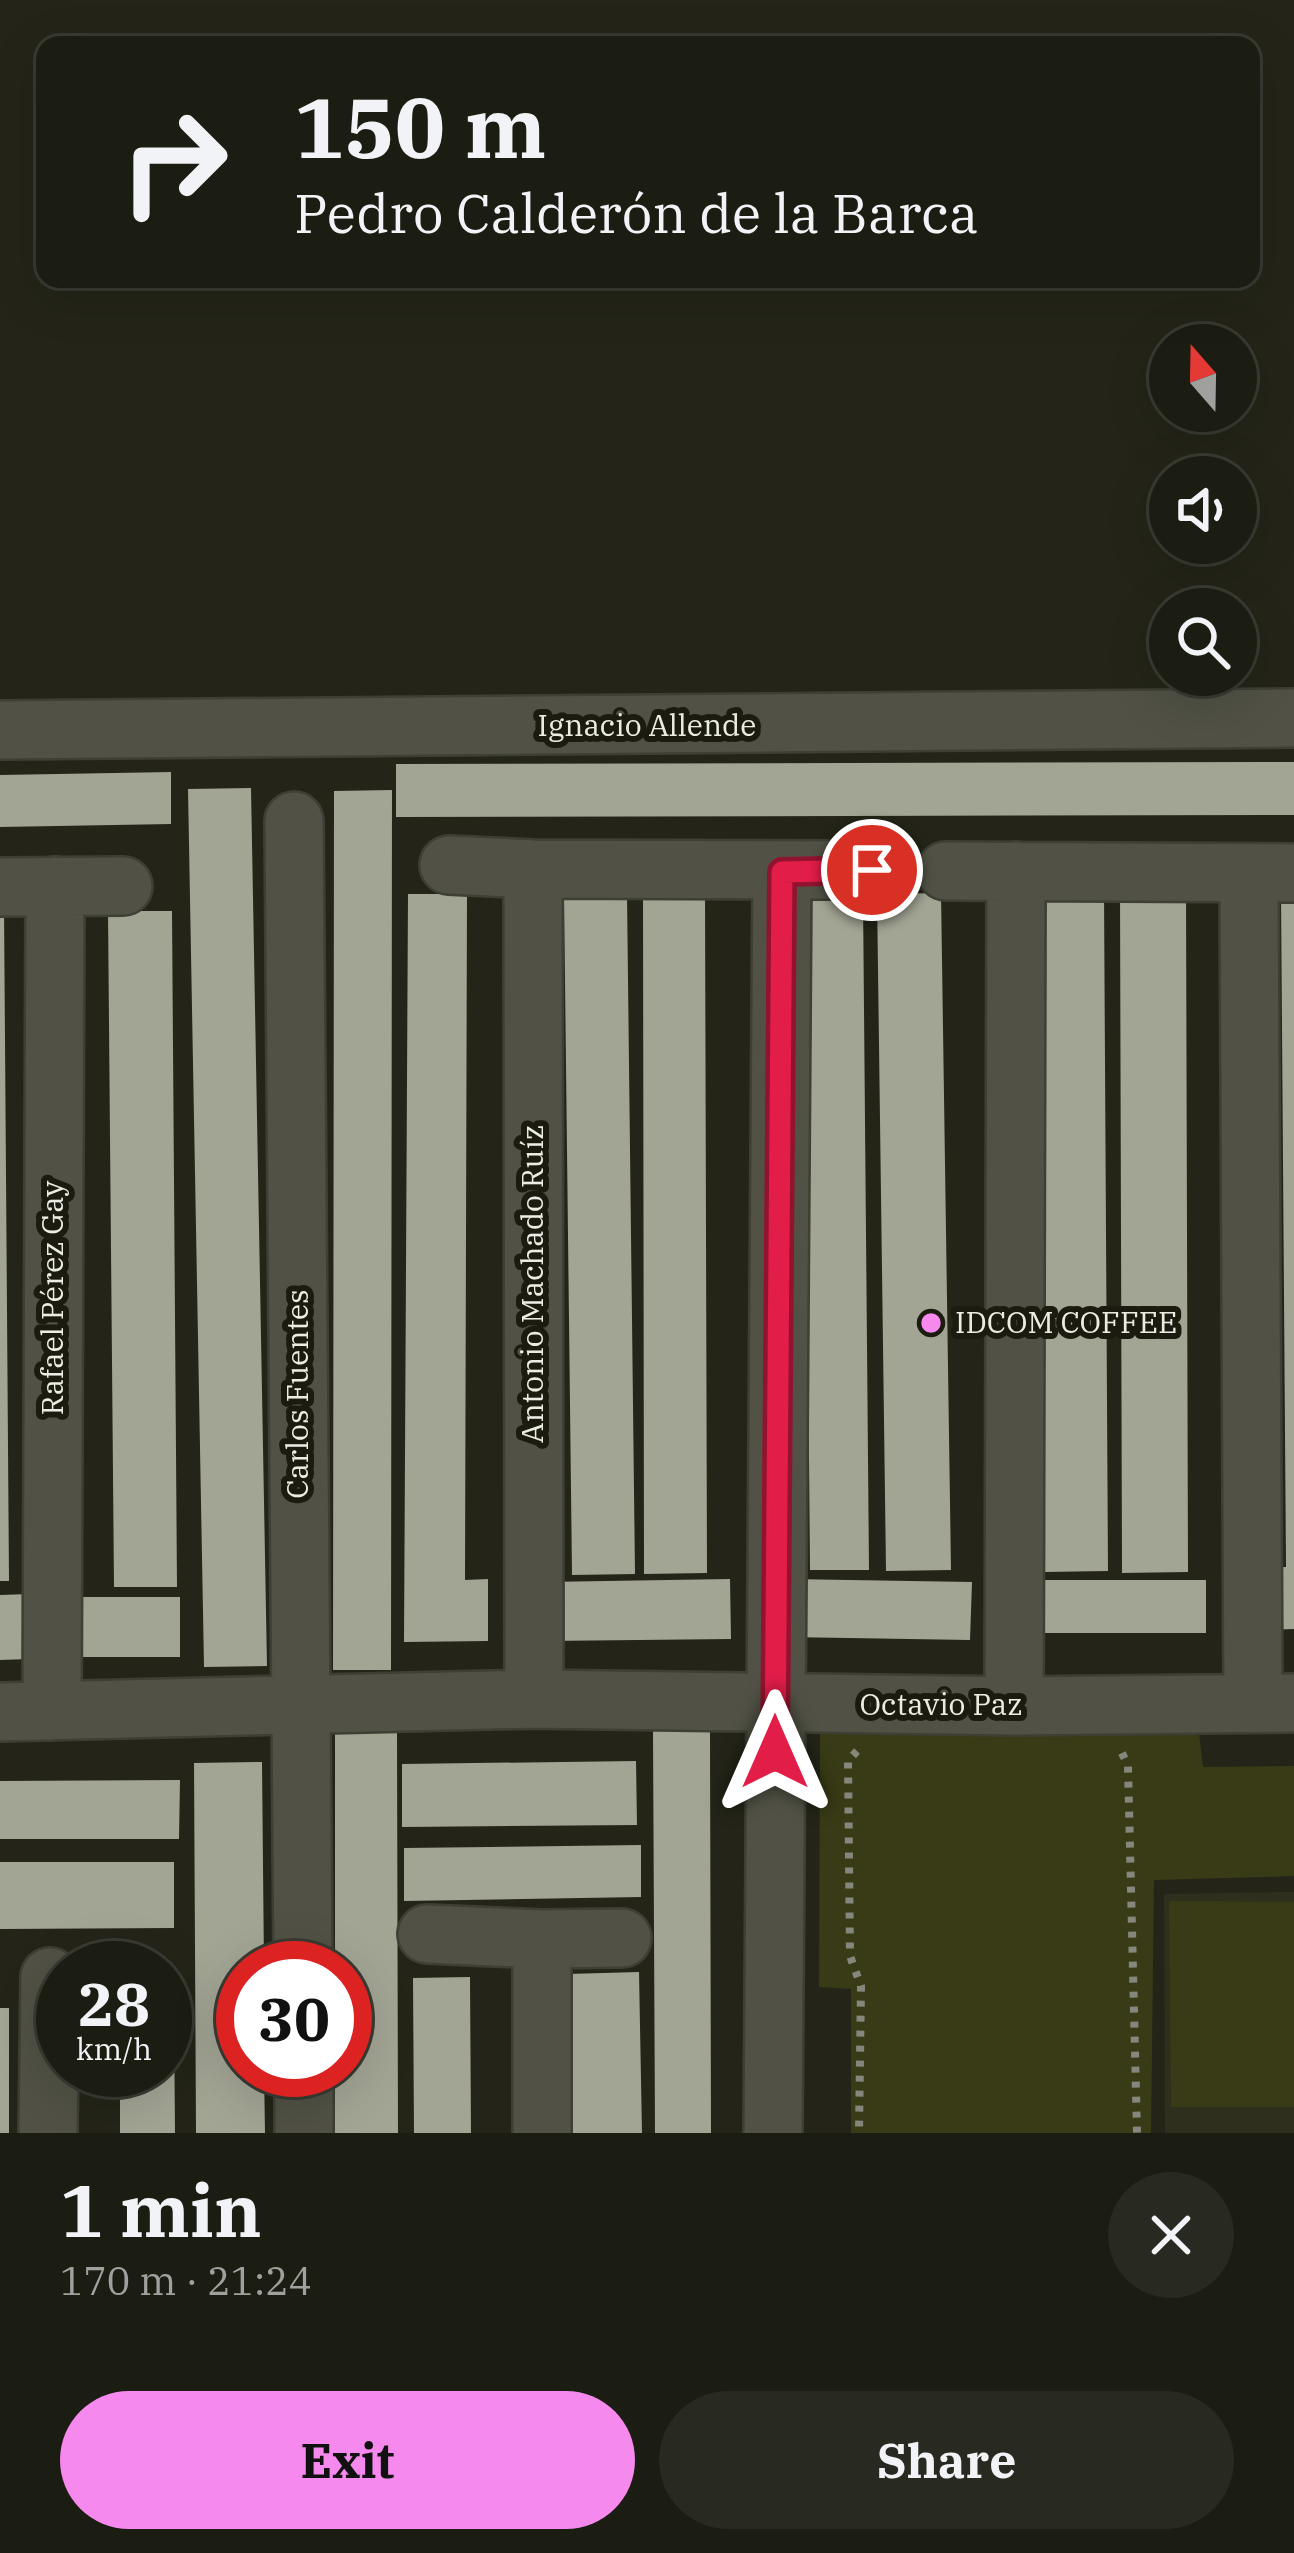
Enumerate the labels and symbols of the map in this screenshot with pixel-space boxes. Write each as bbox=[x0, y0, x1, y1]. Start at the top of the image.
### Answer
north arrow bbox=[1149, 324, 1257, 432]
street label: Ignacio Allende bbox=[538, 705, 756, 744]
pin bbox=[821, 819, 923, 921]
street label: Antonio Machado Ruíz bbox=[512, 1125, 551, 1443]
street label: Rafael Pérez Gay bbox=[32, 1181, 71, 1415]
street label: Carlos Fuentes bbox=[277, 1289, 316, 1499]
place label: IDCOM COFFEE bbox=[955, 1302, 1177, 1341]
marker: IDCOM COFFEE bbox=[918, 1310, 944, 1336]
street label: Octavio Paz bbox=[860, 1684, 1022, 1723]
position arrow bbox=[712, 1689, 838, 1815]
speed limit sign: 30 bbox=[216, 1941, 372, 2097]

